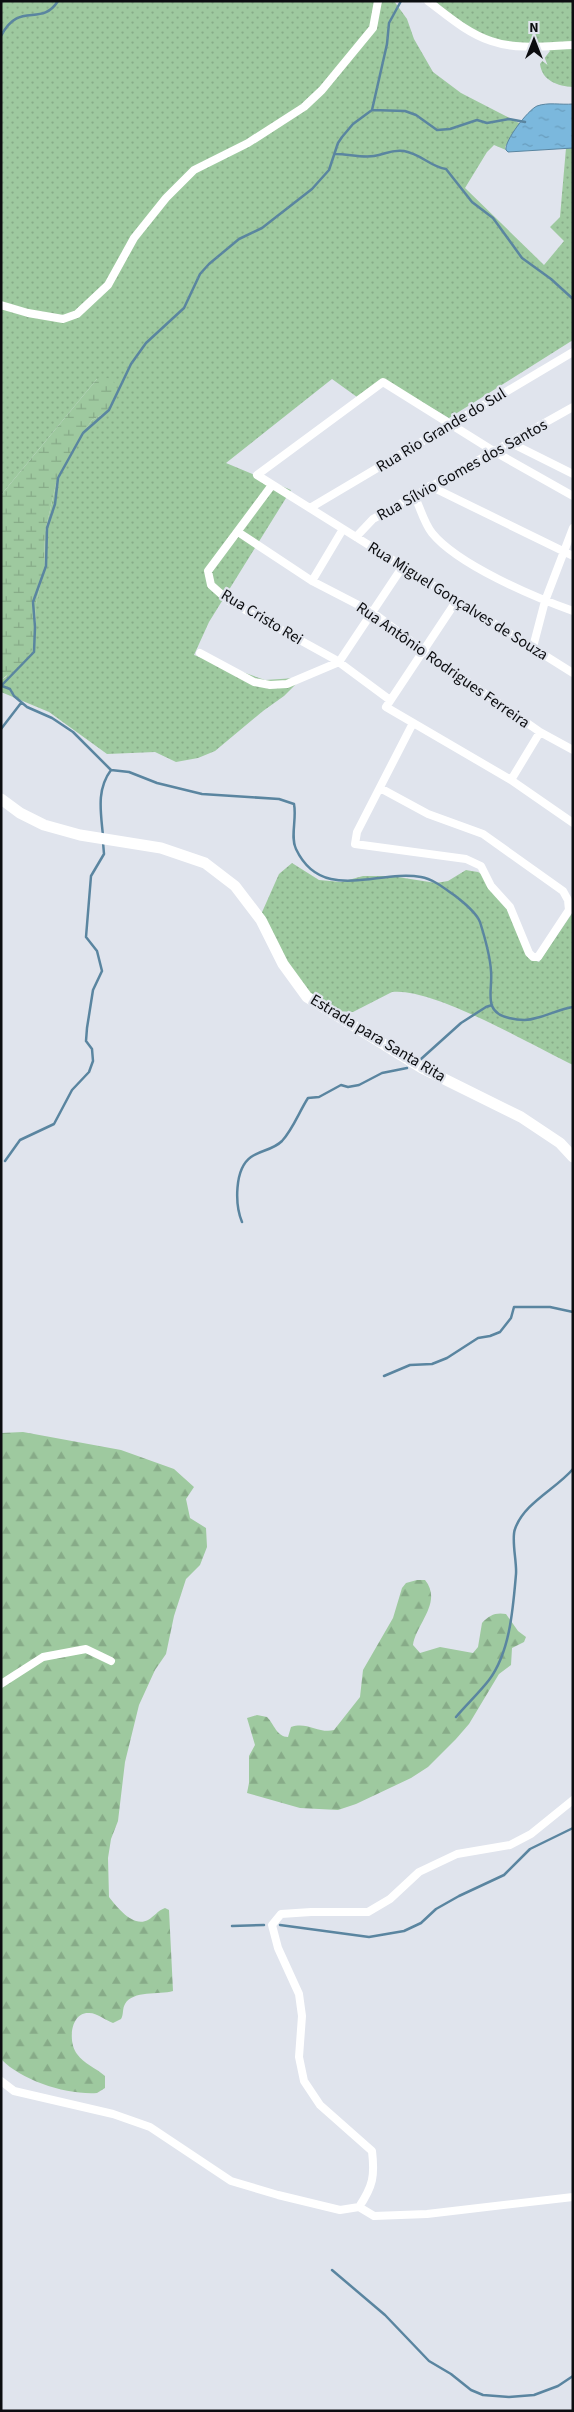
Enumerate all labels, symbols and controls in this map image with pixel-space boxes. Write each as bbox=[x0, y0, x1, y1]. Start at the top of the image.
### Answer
north arrow bbox=[509, 15, 559, 65]
text: N bbox=[529, 18, 539, 38]
street label: Rua Rio Grande do Sul bbox=[372, 382, 510, 478]
street label: Rua Sílvio Gomes dos Santos bbox=[373, 414, 551, 526]
street label: Rua Miguel Gonçalves de Souza bbox=[364, 536, 552, 666]
street label: Rua Cristo Rei bbox=[217, 584, 307, 650]
street label: Rua Antônio Rodrigues Ferreira bbox=[352, 597, 534, 733]
street label: Estrada para Santa Rita bbox=[306, 989, 450, 1087]

